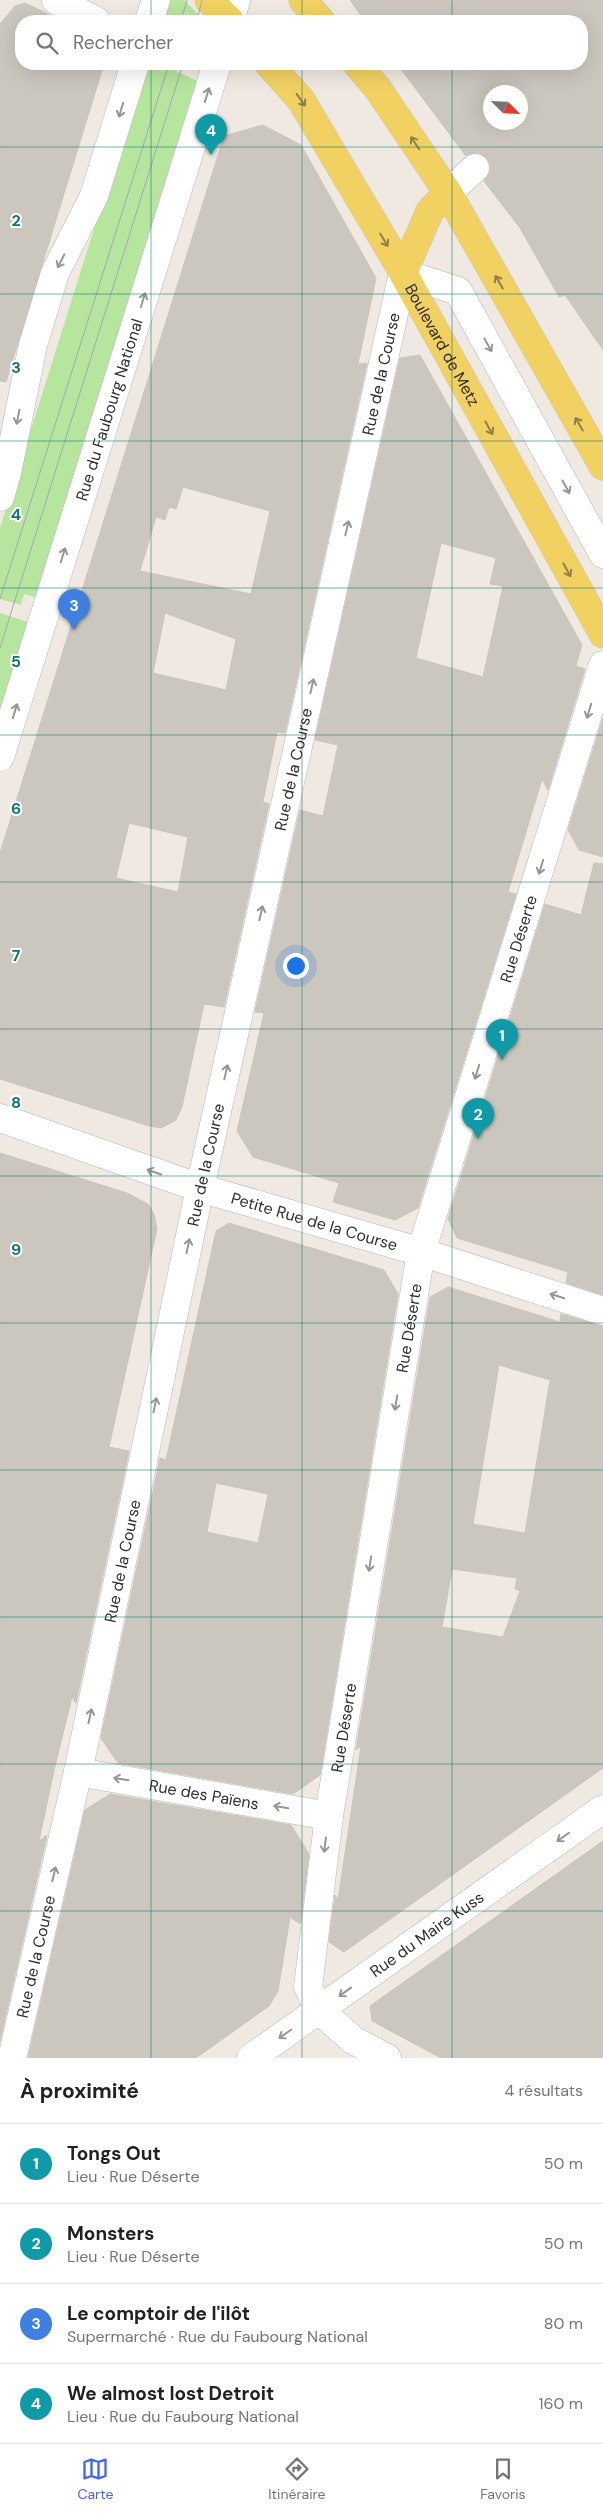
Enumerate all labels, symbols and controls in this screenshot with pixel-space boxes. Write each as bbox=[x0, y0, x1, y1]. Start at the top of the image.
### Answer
search box bbox=[15, 15, 588, 70]
icon: search bbox=[33, 29, 61, 57]
text: Rechercher bbox=[73, 30, 173, 55]
north arrow bbox=[483, 85, 528, 130]
one-way arrow bbox=[203, 87, 213, 103]
one-way arrow bbox=[296, 93, 306, 107]
one-way arrow bbox=[116, 102, 125, 118]
pin: 4 bbox=[195, 114, 227, 155]
one-way arrow bbox=[410, 136, 420, 150]
text: 2 bbox=[11, 210, 21, 231]
one-way arrow bbox=[380, 232, 390, 246]
one-way arrow bbox=[56, 253, 65, 268]
one-way arrow bbox=[494, 275, 504, 290]
street label: Boulevard de Metz bbox=[400, 280, 485, 410]
one-way arrow bbox=[139, 293, 149, 309]
street label: Rue de la Course bbox=[357, 311, 404, 437]
street label: Rue du Faubourg National bbox=[70, 316, 147, 503]
one-way arrow bbox=[483, 337, 493, 352]
text: 3 bbox=[11, 357, 21, 378]
one-way arrow bbox=[13, 409, 23, 425]
one-way arrow bbox=[574, 416, 584, 431]
one-way arrow bbox=[484, 420, 494, 435]
one-way arrow bbox=[561, 480, 571, 495]
text: 4 bbox=[11, 504, 21, 525]
one-way arrow bbox=[343, 520, 352, 536]
one-way arrow bbox=[59, 548, 69, 564]
one-way arrow bbox=[563, 562, 573, 576]
pin: 3 bbox=[58, 589, 90, 630]
text: 5 bbox=[11, 651, 21, 672]
one-way arrow bbox=[308, 679, 317, 695]
one-way arrow bbox=[10, 703, 20, 719]
one-way arrow bbox=[583, 703, 593, 719]
street label: Rue de la Course bbox=[269, 706, 317, 833]
text: 6 bbox=[11, 798, 21, 819]
one-way arrow bbox=[535, 858, 545, 874]
street label: Rue Déserte bbox=[495, 892, 542, 985]
one-way arrow bbox=[257, 906, 267, 922]
text: 7 bbox=[12, 945, 21, 966]
your location bbox=[283, 953, 309, 979]
pin: 1 bbox=[486, 1019, 518, 1060]
one-way arrow bbox=[222, 1064, 231, 1080]
one-way arrow bbox=[471, 1064, 481, 1080]
text: 8 bbox=[11, 1092, 21, 1113]
pin: 2 bbox=[462, 1098, 494, 1139]
street label: Rue de la Course bbox=[182, 1101, 229, 1228]
one-way arrow bbox=[147, 1167, 163, 1176]
street label: Petite Rue de la Course bbox=[229, 1187, 400, 1255]
text: 9 bbox=[11, 1239, 21, 1260]
one-way arrow bbox=[184, 1239, 193, 1255]
street label: Rue Déserte bbox=[391, 1282, 426, 1374]
one-way arrow bbox=[549, 1290, 565, 1300]
one-way arrow bbox=[391, 1395, 401, 1411]
one-way arrow bbox=[150, 1398, 160, 1414]
street label: Rue de la Course bbox=[99, 1498, 145, 1625]
one-way arrow bbox=[365, 1556, 375, 1572]
street label: Rue Déserte bbox=[326, 1681, 361, 1774]
one-way arrow bbox=[85, 1708, 95, 1724]
one-way arrow bbox=[113, 1774, 129, 1784]
street label: Rue des Païens bbox=[148, 1774, 261, 1814]
one-way arrow bbox=[273, 1802, 289, 1812]
one-way arrow bbox=[556, 1832, 570, 1842]
one-way arrow bbox=[320, 1837, 330, 1853]
one-way arrow bbox=[50, 1867, 59, 1883]
street label: Rue du Maire Kuss bbox=[365, 1886, 488, 1981]
street label: Rue de la Course bbox=[11, 1893, 60, 2020]
one-way arrow bbox=[339, 1986, 352, 1997]
one-way arrow bbox=[278, 2029, 292, 2039]
text: À proximité bbox=[20, 2077, 139, 2105]
text: 4 résultats bbox=[505, 2080, 583, 2101]
text: Tongs Out bbox=[67, 2141, 161, 2166]
text: 1 bbox=[33, 2153, 39, 2174]
text: 50 m bbox=[544, 2153, 583, 2174]
text: Lieu · Rue Déserte bbox=[67, 2166, 200, 2187]
text: Monsters bbox=[67, 2221, 154, 2246]
text: 2 bbox=[31, 2233, 41, 2254]
text: 50 m bbox=[544, 2233, 583, 2254]
text: Lieu · Rue Déserte bbox=[67, 2246, 200, 2267]
text: Le comptoir de l'ilôt bbox=[67, 2301, 250, 2326]
text: 3 bbox=[31, 2313, 41, 2334]
text: 80 m bbox=[544, 2313, 583, 2334]
text: Supermarché · Rue du Faubourg National bbox=[67, 2326, 368, 2347]
text: We almost lost Detroit bbox=[67, 2381, 274, 2406]
text: 4 bbox=[31, 2393, 41, 2414]
text: 160 m bbox=[539, 2393, 583, 2414]
text: Lieu · Rue du Faubourg National bbox=[67, 2406, 299, 2427]
tab: Carte bbox=[77, 2455, 113, 2503]
tab: Itinéraire bbox=[268, 2455, 325, 2503]
tab: Favoris bbox=[480, 2455, 526, 2503]

